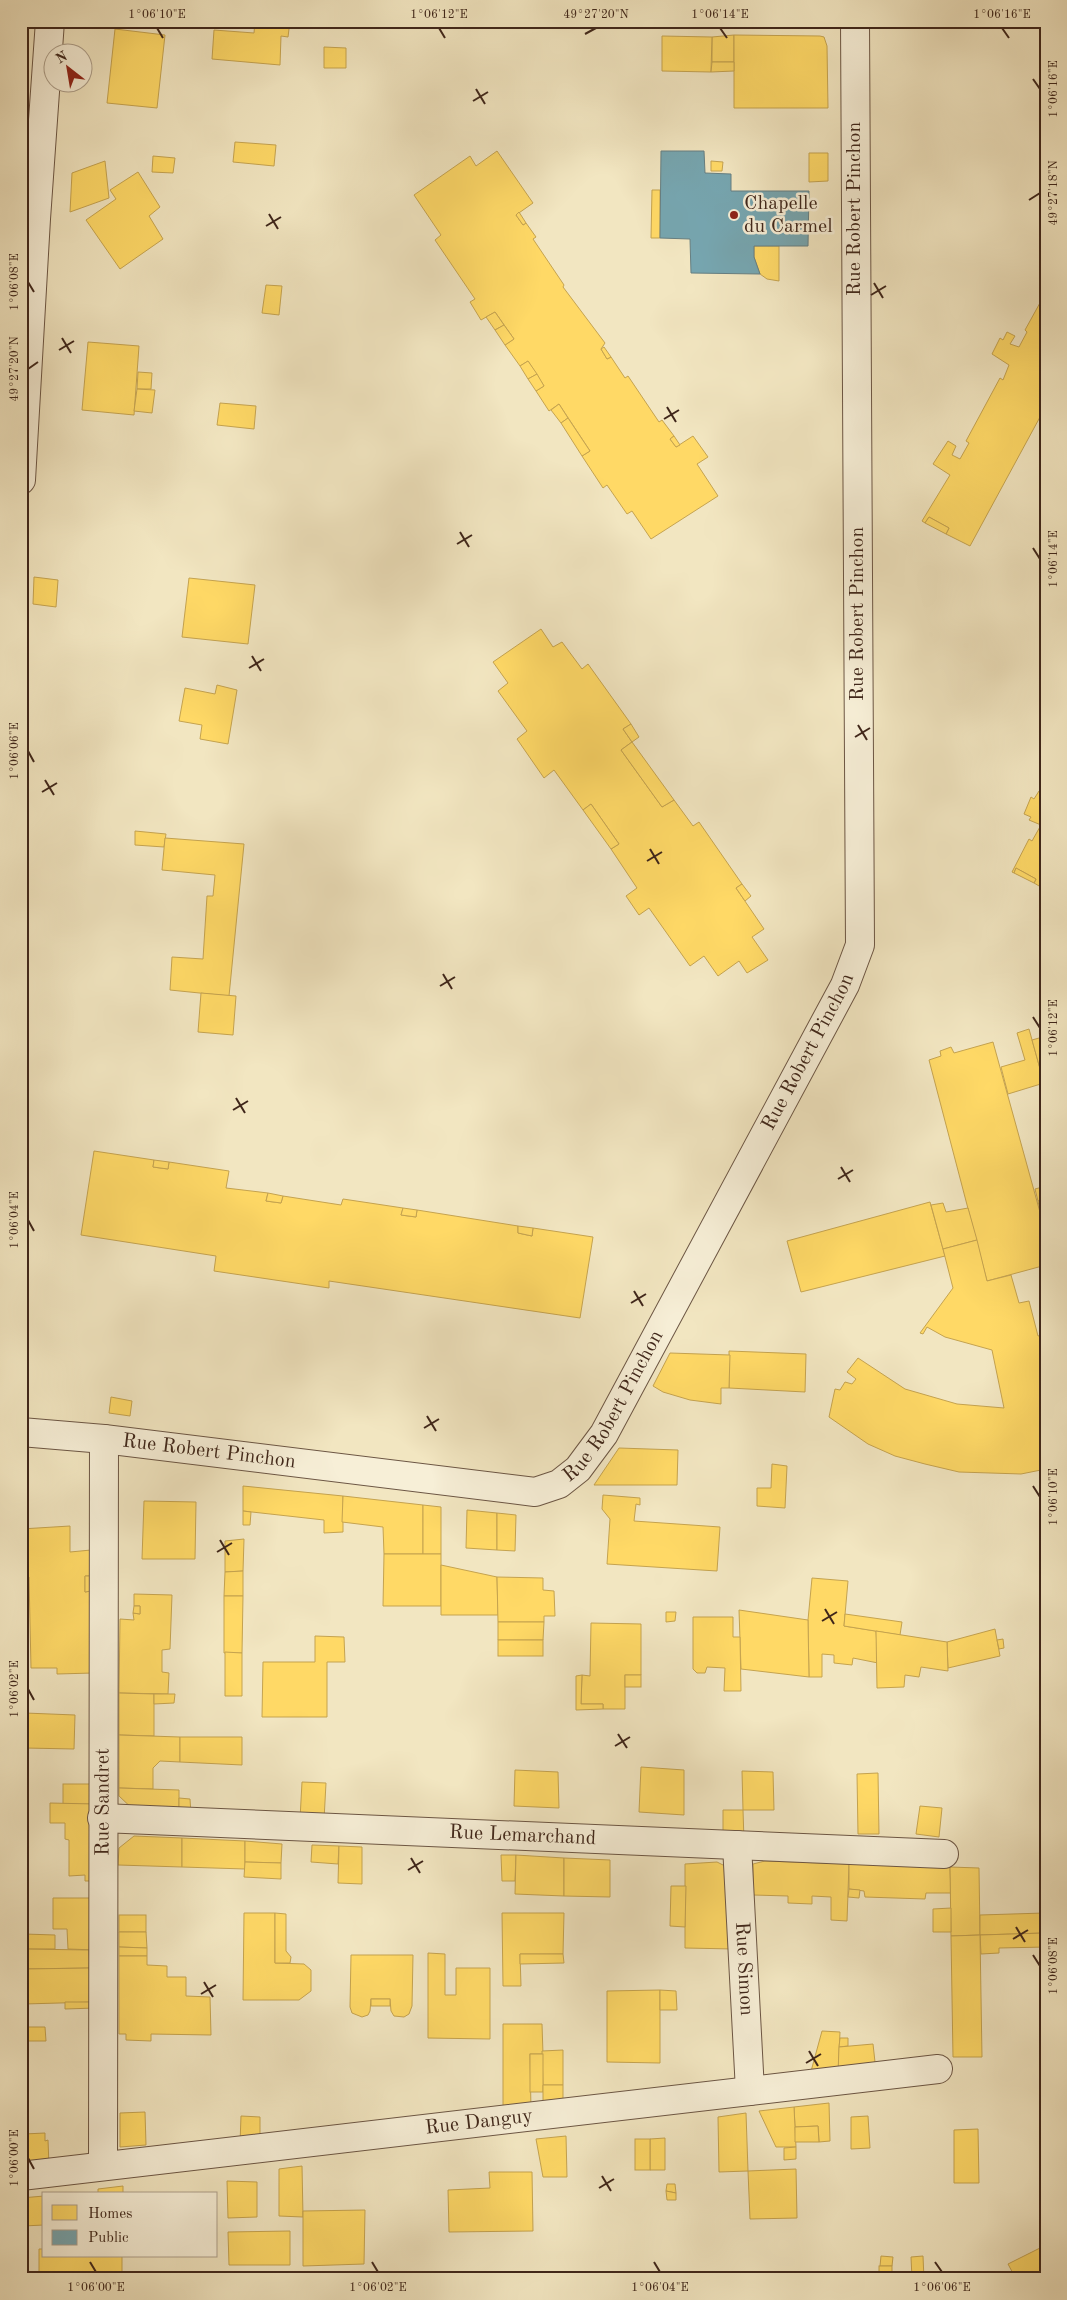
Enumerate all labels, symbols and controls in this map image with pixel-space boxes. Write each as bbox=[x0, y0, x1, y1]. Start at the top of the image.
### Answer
text: 1°06'10"E bbox=[128, 9, 186, 21]
text: 1°06'12"E bbox=[410, 9, 468, 21]
text: 49°27'20"N bbox=[563, 9, 629, 21]
text: 1°06'14"E bbox=[691, 9, 749, 21]
text: 1°06'16"E bbox=[973, 9, 1031, 21]
north arrow bbox=[42, 42, 92, 92]
text: N bbox=[54, 49, 70, 66]
text: 1°06'16"E bbox=[1048, 60, 1060, 118]
street label: Rue Robert Pinchon bbox=[845, 122, 865, 296]
text: 49°27'18"N bbox=[1048, 160, 1060, 226]
place label: Chapelle du Carmel bbox=[744, 194, 833, 237]
marker: Chapelle du Carmel bbox=[728, 209, 740, 221]
text: 1°06'08"E bbox=[9, 253, 21, 311]
text: 49°27'20"N bbox=[9, 336, 21, 402]
street label: Rue Robert Pinchon bbox=[848, 527, 868, 701]
text: 1°06'14"E bbox=[1048, 530, 1060, 588]
text: 1°06'06"E bbox=[9, 722, 21, 780]
street label: Rue Robert Pinchon bbox=[759, 971, 858, 1134]
text: 1°06'12"E bbox=[1048, 999, 1060, 1057]
text: 1°06'04"E bbox=[9, 1191, 21, 1249]
street label: Rue Robert Pinchon bbox=[560, 1327, 668, 1486]
street label: Rue Robert Pinchon bbox=[121, 1431, 297, 1473]
text: 1°06'10"E bbox=[1048, 1468, 1060, 1526]
text: 1°06'02"E bbox=[9, 1660, 21, 1718]
street label: Rue Sandret bbox=[93, 1748, 114, 1856]
street label: Rue Lemarchand bbox=[449, 1823, 597, 1849]
street label: Rue Simon bbox=[731, 1921, 756, 2017]
text: 1°06'08"E bbox=[1048, 1937, 1060, 1995]
street label: Rue Danguy bbox=[424, 2106, 534, 2139]
text: 1°06'00"E bbox=[9, 2129, 21, 2187]
legend bbox=[42, 2192, 218, 2258]
text: Homes bbox=[88, 2207, 133, 2222]
text: Public bbox=[88, 2231, 129, 2246]
text: 1°06'00"E bbox=[67, 2282, 125, 2294]
text: 1°06'02"E bbox=[349, 2282, 407, 2294]
text: 1°06'04"E bbox=[631, 2282, 689, 2294]
text: 1°06'06"E bbox=[913, 2282, 971, 2294]

